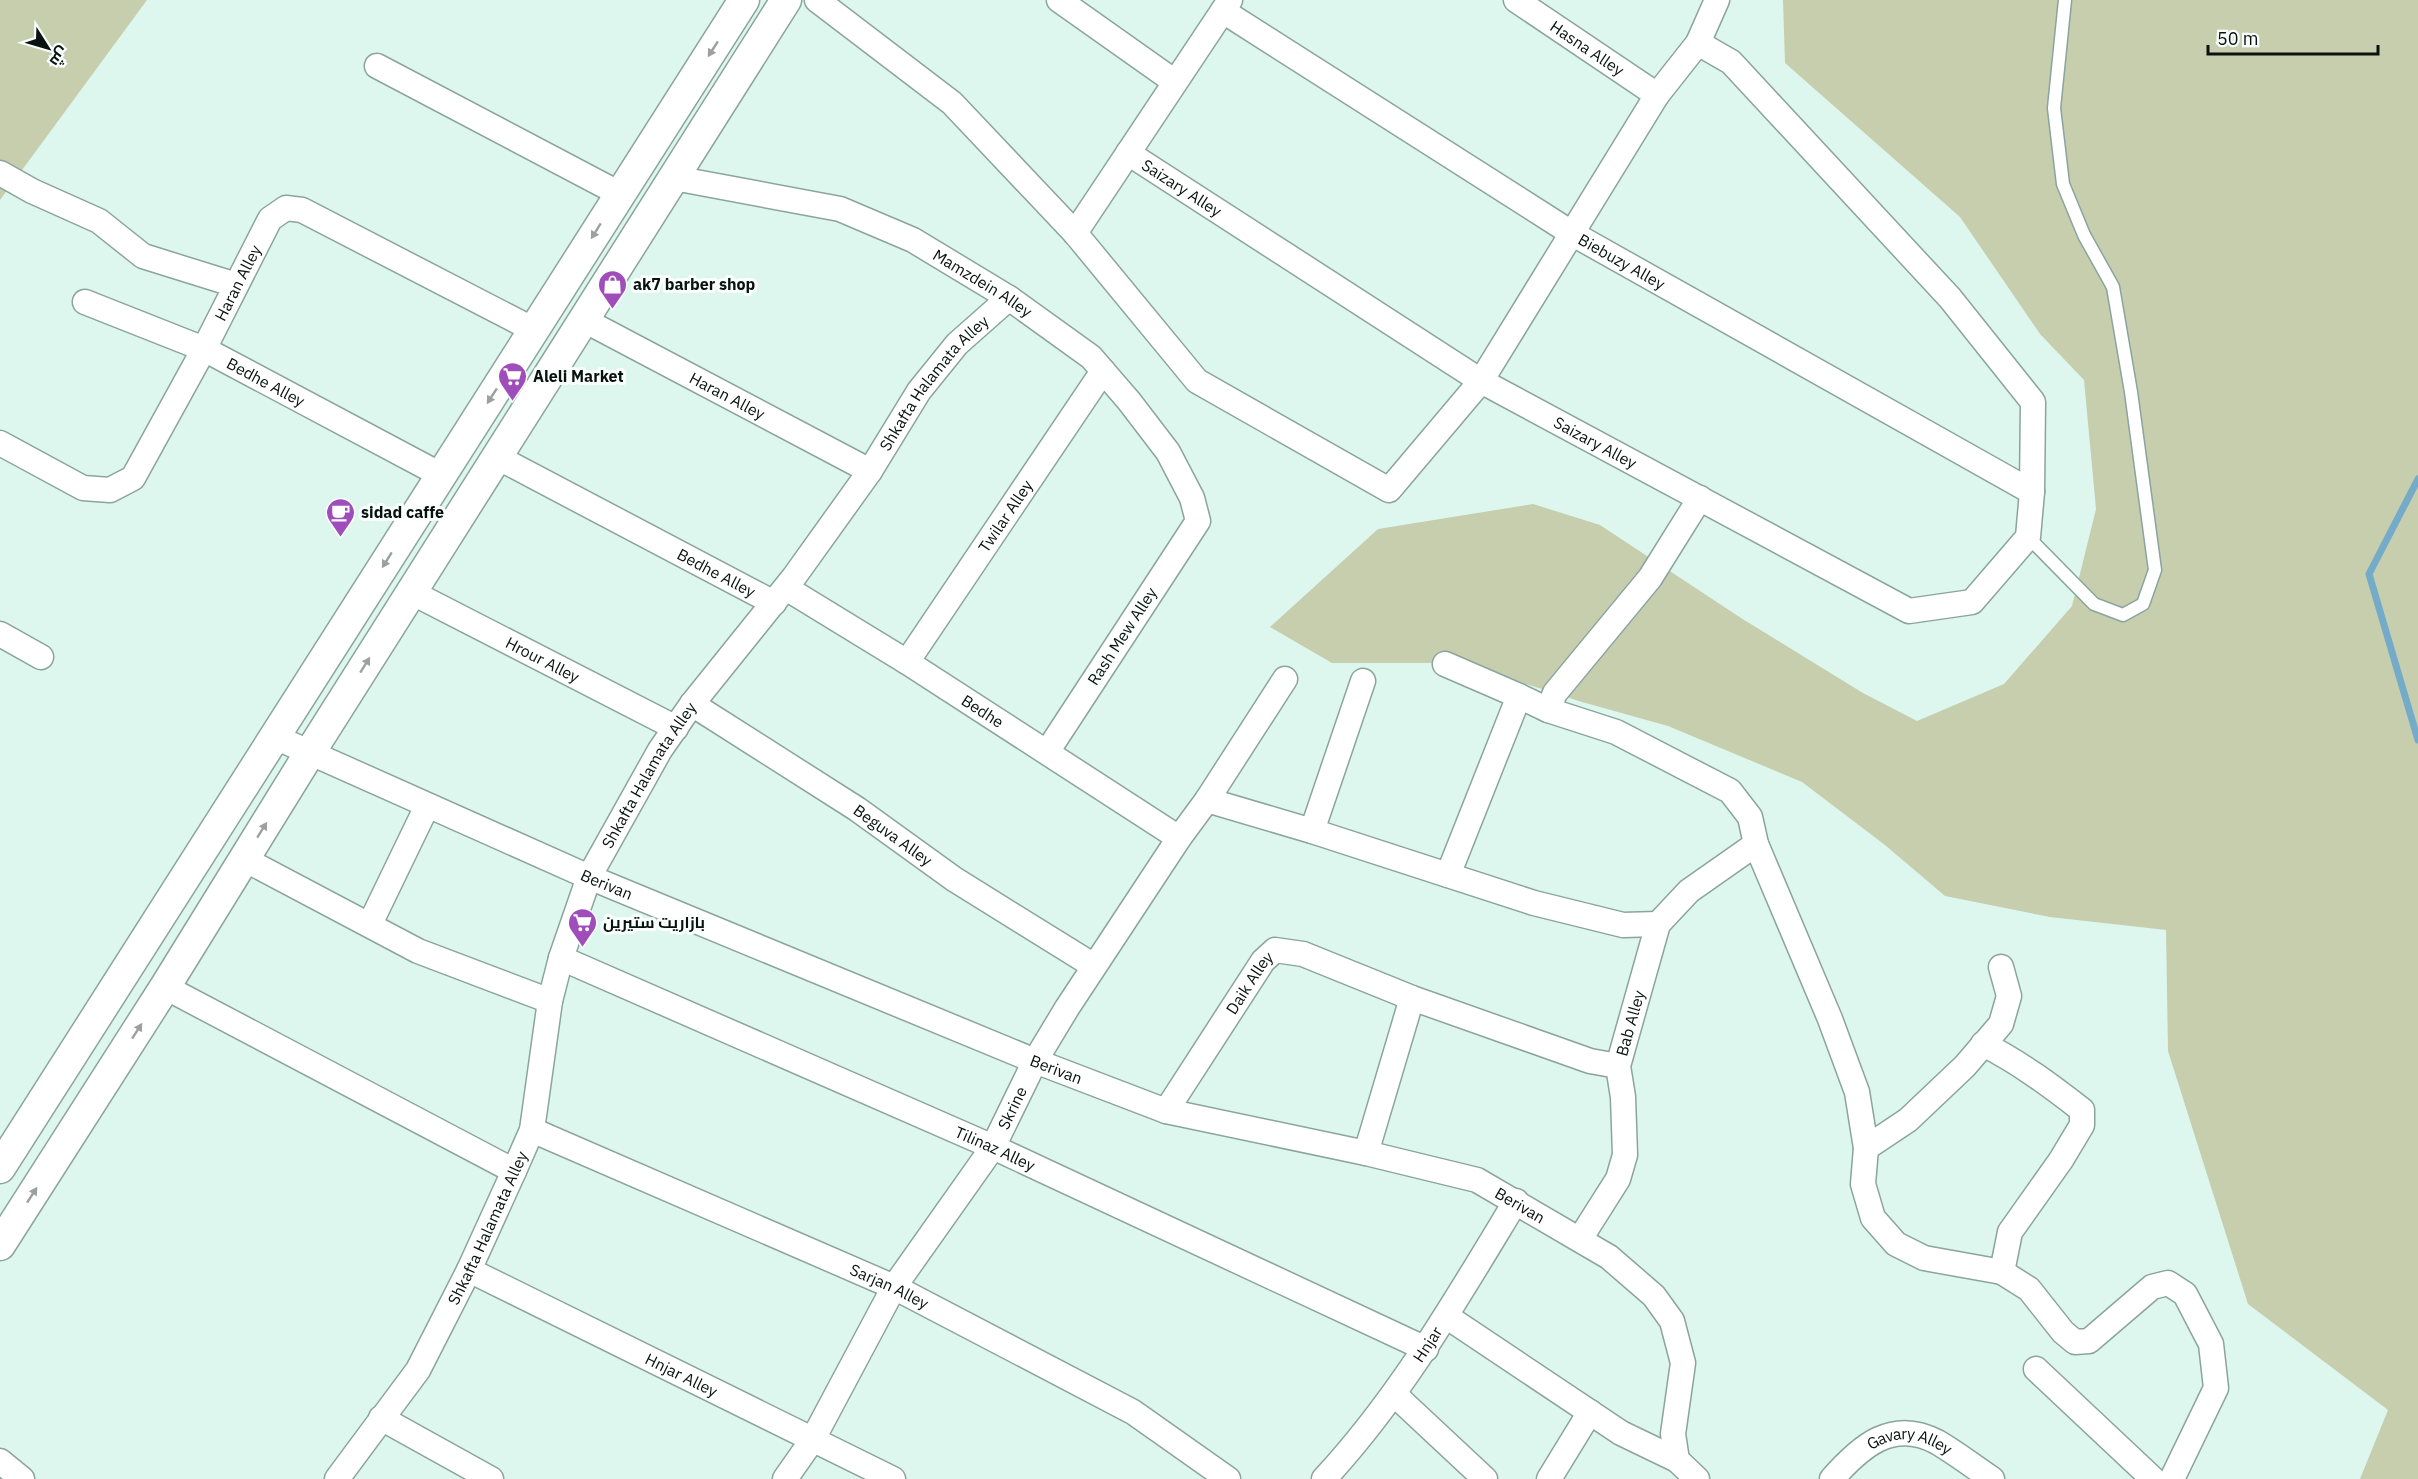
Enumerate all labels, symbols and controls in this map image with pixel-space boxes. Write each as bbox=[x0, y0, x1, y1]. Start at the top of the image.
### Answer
street label: Hasna Alley bbox=[1547, 16, 1628, 80]
north arrow bbox=[18, 18, 78, 78]
scale bar bbox=[2208, 18, 2378, 56]
text: 50 m bbox=[2217, 27, 2259, 50]
one-way arrow bbox=[707, 41, 718, 57]
text: ش bbox=[46, 43, 74, 71]
street label: Saizary Alley bbox=[1138, 155, 1226, 221]
one-way arrow bbox=[591, 223, 602, 240]
street label: Biebuzy Alley bbox=[1575, 229, 1669, 294]
street label: Haran Alley bbox=[210, 241, 265, 324]
street label: Mamzdein Alley bbox=[929, 244, 1036, 322]
shop icon: ak7 barber shop bbox=[596, 268, 628, 310]
place label: ak7 barber shop bbox=[633, 274, 756, 294]
street label: Shkafta Halamata Alley bbox=[875, 311, 993, 454]
street label: Bedhe Alley bbox=[223, 353, 308, 411]
supermarket icon: Aleli Market bbox=[496, 360, 528, 402]
place label: Aleli Market bbox=[533, 366, 624, 386]
street label: Haran Alley bbox=[686, 367, 769, 424]
one-way arrow bbox=[486, 388, 497, 404]
street label: Saizary Alley bbox=[1550, 412, 1640, 473]
street label: Twilar Alley bbox=[974, 476, 1037, 556]
cafe icon: sidad caffe bbox=[324, 496, 356, 538]
place label: sidad caffe bbox=[361, 502, 444, 522]
street label: Bedhe Alley bbox=[674, 544, 759, 601]
one-way arrow bbox=[381, 552, 393, 568]
street label: Rash Mew Alley bbox=[1083, 583, 1161, 689]
street label: Hrour Alley bbox=[502, 632, 583, 687]
one-way arrow bbox=[360, 657, 371, 673]
street label: Bedhe bbox=[958, 690, 1008, 732]
street label: Shkafta Halamata Alley bbox=[597, 698, 700, 852]
street label: Beguva Alley bbox=[850, 800, 936, 870]
one-way arrow bbox=[256, 822, 267, 838]
street label: Berivan bbox=[578, 865, 636, 904]
supermarket icon: بازاريت ستيرين bbox=[566, 906, 598, 948]
place label: بازاريت ستيرين bbox=[603, 912, 705, 932]
street label: Daik Alley bbox=[1221, 947, 1277, 1018]
street label: Bab Alley bbox=[1611, 988, 1649, 1058]
one-way arrow bbox=[131, 1023, 142, 1039]
street label: Berivan bbox=[1027, 1050, 1085, 1088]
street label: Skrine bbox=[993, 1083, 1031, 1133]
street label: Tilinaz Alley bbox=[952, 1122, 1038, 1175]
street label: Shkafta Halamata Alley bbox=[443, 1148, 532, 1308]
street label: Berivan bbox=[1492, 1183, 1549, 1228]
one-way arrow bbox=[26, 1187, 37, 1204]
street label: Sarjan Alley bbox=[847, 1259, 932, 1313]
street label: Hnjar bbox=[1408, 1323, 1446, 1366]
street label: Hnjar Alley bbox=[642, 1349, 721, 1401]
street label: Gavary Alley bbox=[1863, 1423, 1956, 1459]

